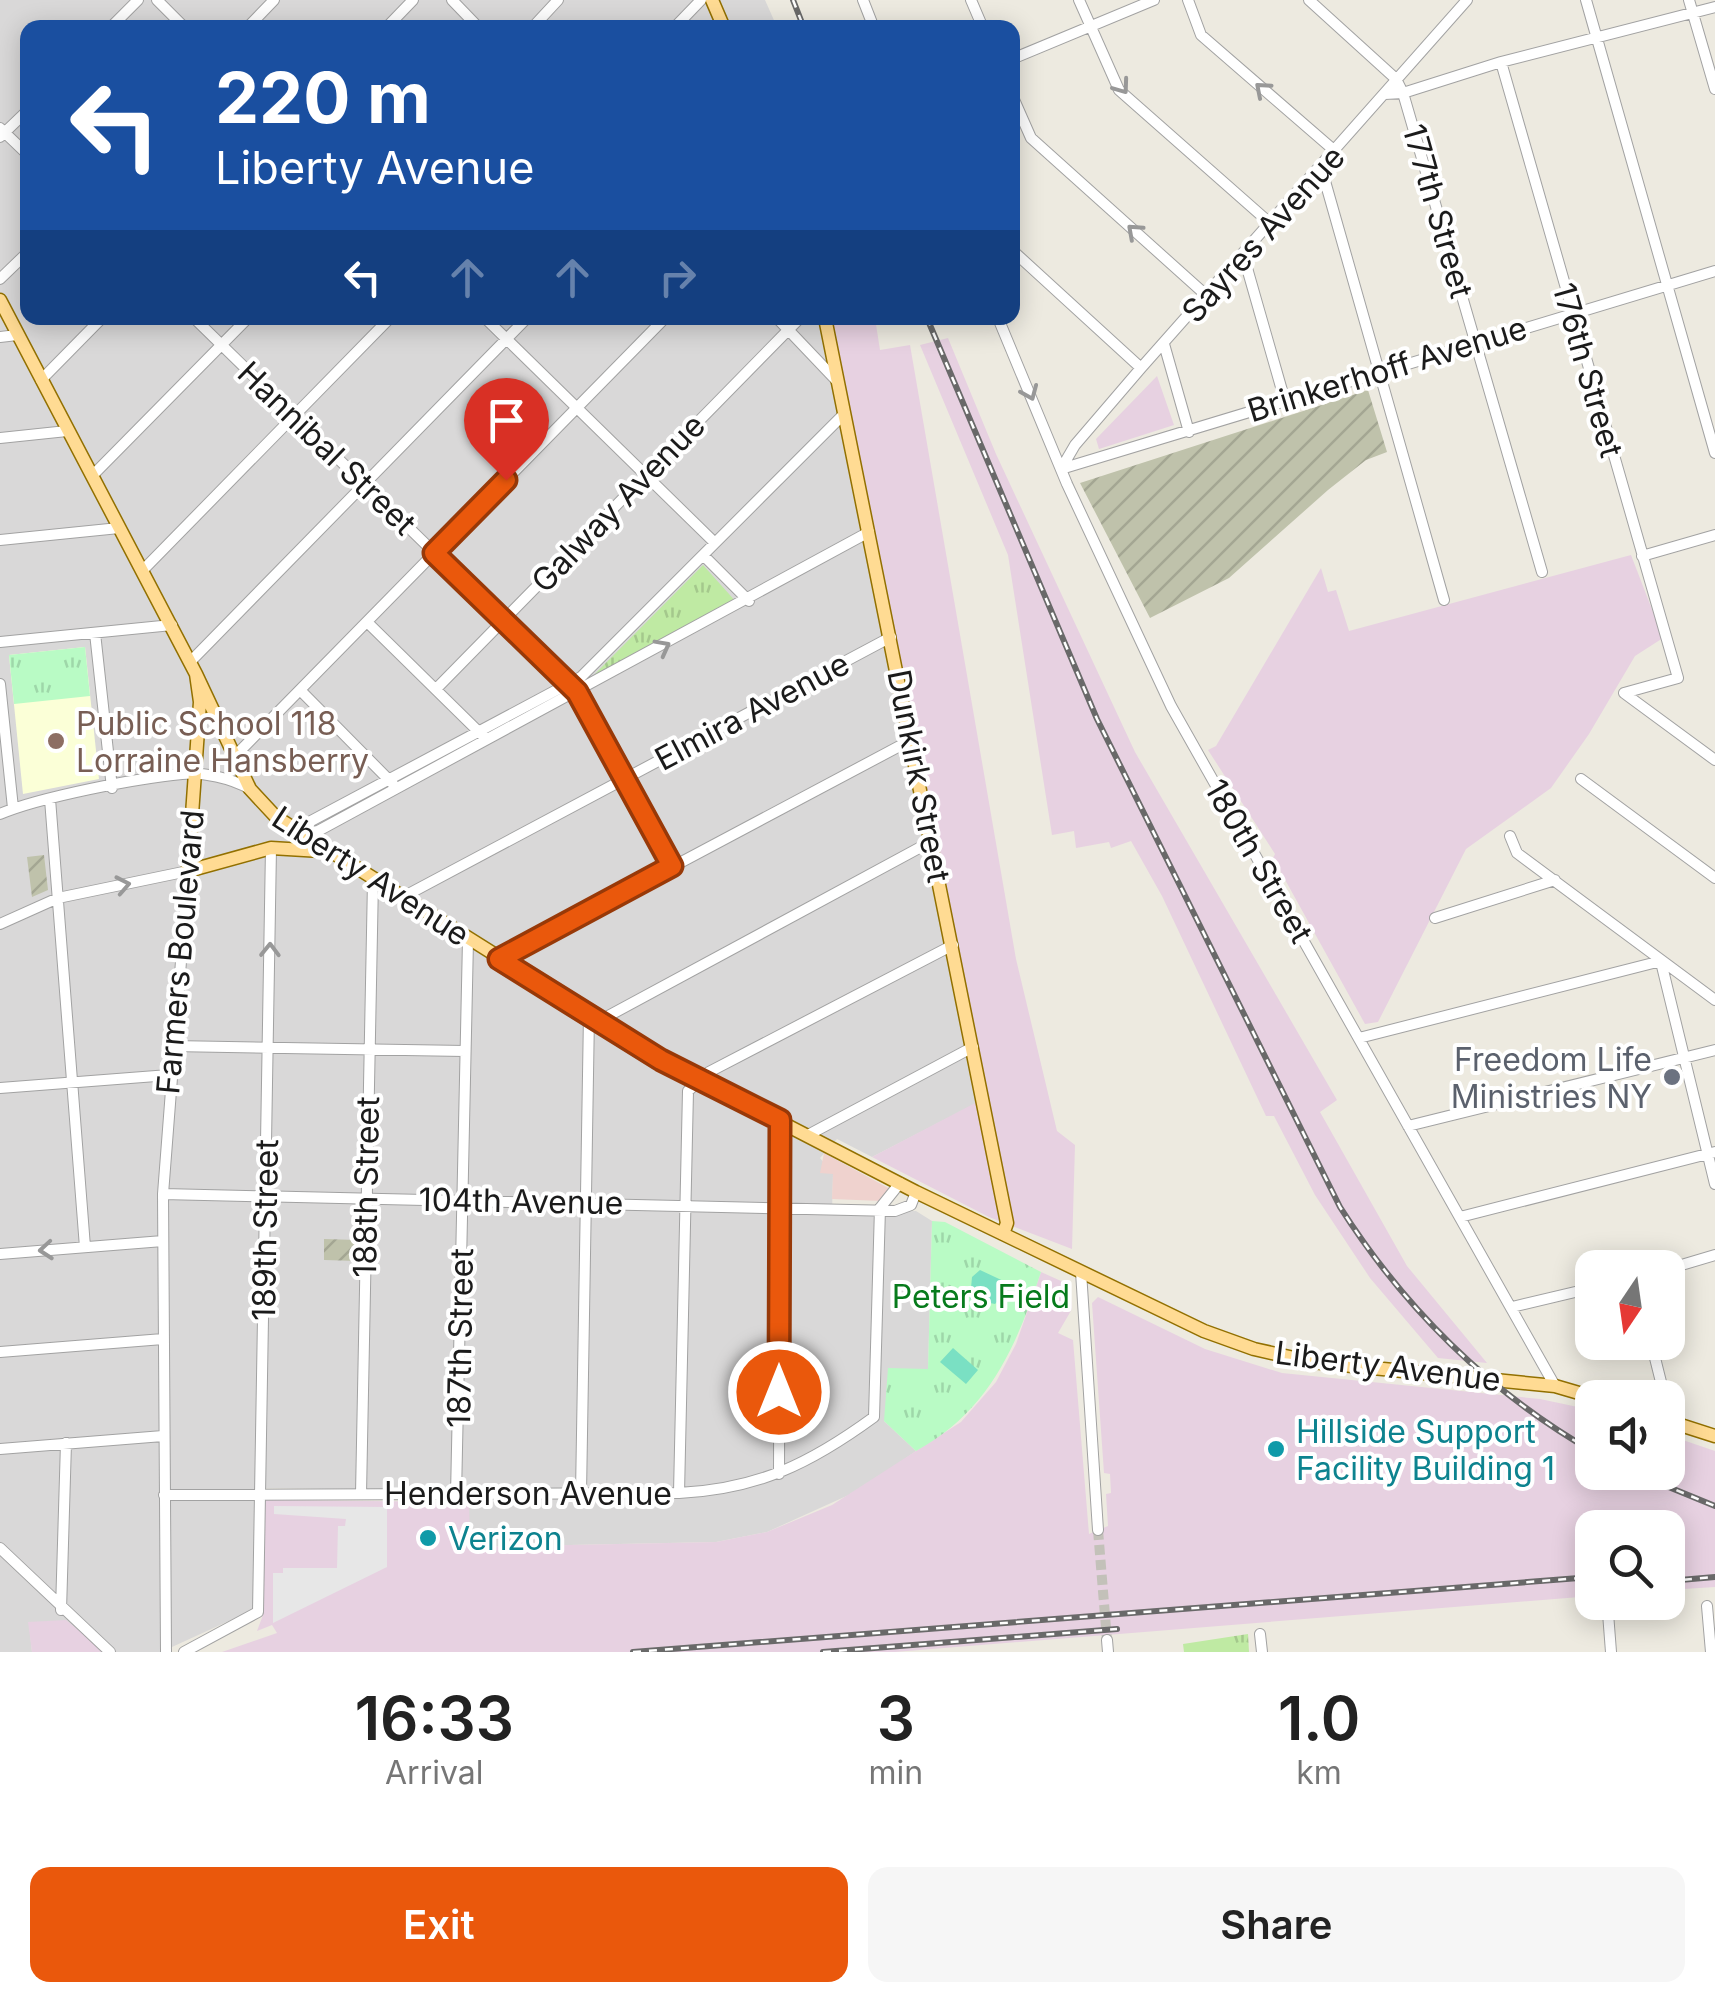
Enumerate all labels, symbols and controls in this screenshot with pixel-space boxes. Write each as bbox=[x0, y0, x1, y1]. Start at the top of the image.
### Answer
text: 220 m bbox=[215, 55, 431, 140]
icon: left bbox=[50, 60, 180, 190]
one-way arrow bbox=[1110, 76, 1128, 94]
one-way arrow bbox=[1255, 82, 1274, 100]
street label: 177th Street bbox=[1395, 120, 1481, 302]
street label: Sayres Avenue bbox=[1173, 138, 1353, 330]
text: Liberty Avenue bbox=[215, 140, 534, 195]
one-way arrow bbox=[1127, 224, 1146, 242]
icon: left bbox=[335, 250, 390, 305]
icon: ahead bbox=[440, 250, 495, 305]
icon: ahead bbox=[545, 250, 600, 305]
icon: right bbox=[650, 250, 705, 305]
street label: 176th Street bbox=[1545, 279, 1631, 461]
street label: Brinkerhoff Avenue bbox=[1243, 308, 1531, 430]
street label: Hannibal Street bbox=[230, 353, 424, 543]
pin bbox=[464, 378, 549, 481]
one-way arrow bbox=[1018, 383, 1038, 401]
icon: arrive bbox=[479, 393, 534, 448]
street label: Galway Avenue bbox=[523, 406, 713, 600]
one-way arrow bbox=[653, 640, 671, 659]
street label: Elmira Avenue bbox=[648, 644, 856, 778]
street label: Dunkirk Street bbox=[879, 666, 959, 886]
place label: Public School 118 Lorraine Hansberry bbox=[76, 704, 369, 780]
marker: Public School 118 Lorraine Hansberry bbox=[45, 730, 67, 752]
street label: 180th Street bbox=[1197, 772, 1321, 950]
street label: Liberty Avenue bbox=[265, 798, 477, 954]
street label: Farmers Boulevard bbox=[148, 808, 212, 1096]
one-way arrow bbox=[114, 876, 131, 897]
one-way arrow bbox=[259, 942, 281, 958]
place label: Freedom Life Ministries NY bbox=[1451, 1040, 1652, 1116]
marker: Freedom Life Ministries NY bbox=[1661, 1066, 1683, 1088]
street label: 188th Street bbox=[345, 1096, 387, 1278]
street label: 189th Street bbox=[244, 1139, 286, 1321]
street label: 104th Avenue bbox=[418, 1180, 624, 1222]
one-way arrow bbox=[38, 1239, 54, 1261]
street label: 187th Street bbox=[439, 1248, 481, 1428]
north arrow bbox=[1575, 1250, 1685, 1360]
map controls bbox=[1575, 1250, 1685, 1620]
park label: Peters Field bbox=[892, 1277, 1070, 1316]
street label: Liberty Avenue bbox=[1273, 1333, 1503, 1399]
position arrow bbox=[727, 1340, 831, 1444]
button: sound bbox=[1575, 1380, 1685, 1490]
place label: Hillside Support Facility Building 1 bbox=[1296, 1412, 1555, 1488]
marker: Hillside Support Facility Building 1 bbox=[1265, 1438, 1287, 1460]
street label: Henderson Avenue bbox=[384, 1474, 672, 1513]
button: search bbox=[1575, 1510, 1685, 1620]
place label: Verizon bbox=[448, 1519, 563, 1558]
marker: Verizon bbox=[417, 1527, 439, 1549]
text: 16:33 bbox=[355, 1682, 514, 1754]
text: 3 bbox=[877, 1682, 915, 1754]
text: 1.0 bbox=[1278, 1682, 1360, 1754]
text: Arrival bbox=[385, 1753, 484, 1792]
text: min bbox=[869, 1753, 923, 1792]
text: km bbox=[1296, 1753, 1342, 1792]
button: Exit bbox=[30, 1867, 848, 1982]
button: Share bbox=[868, 1867, 1685, 1982]

